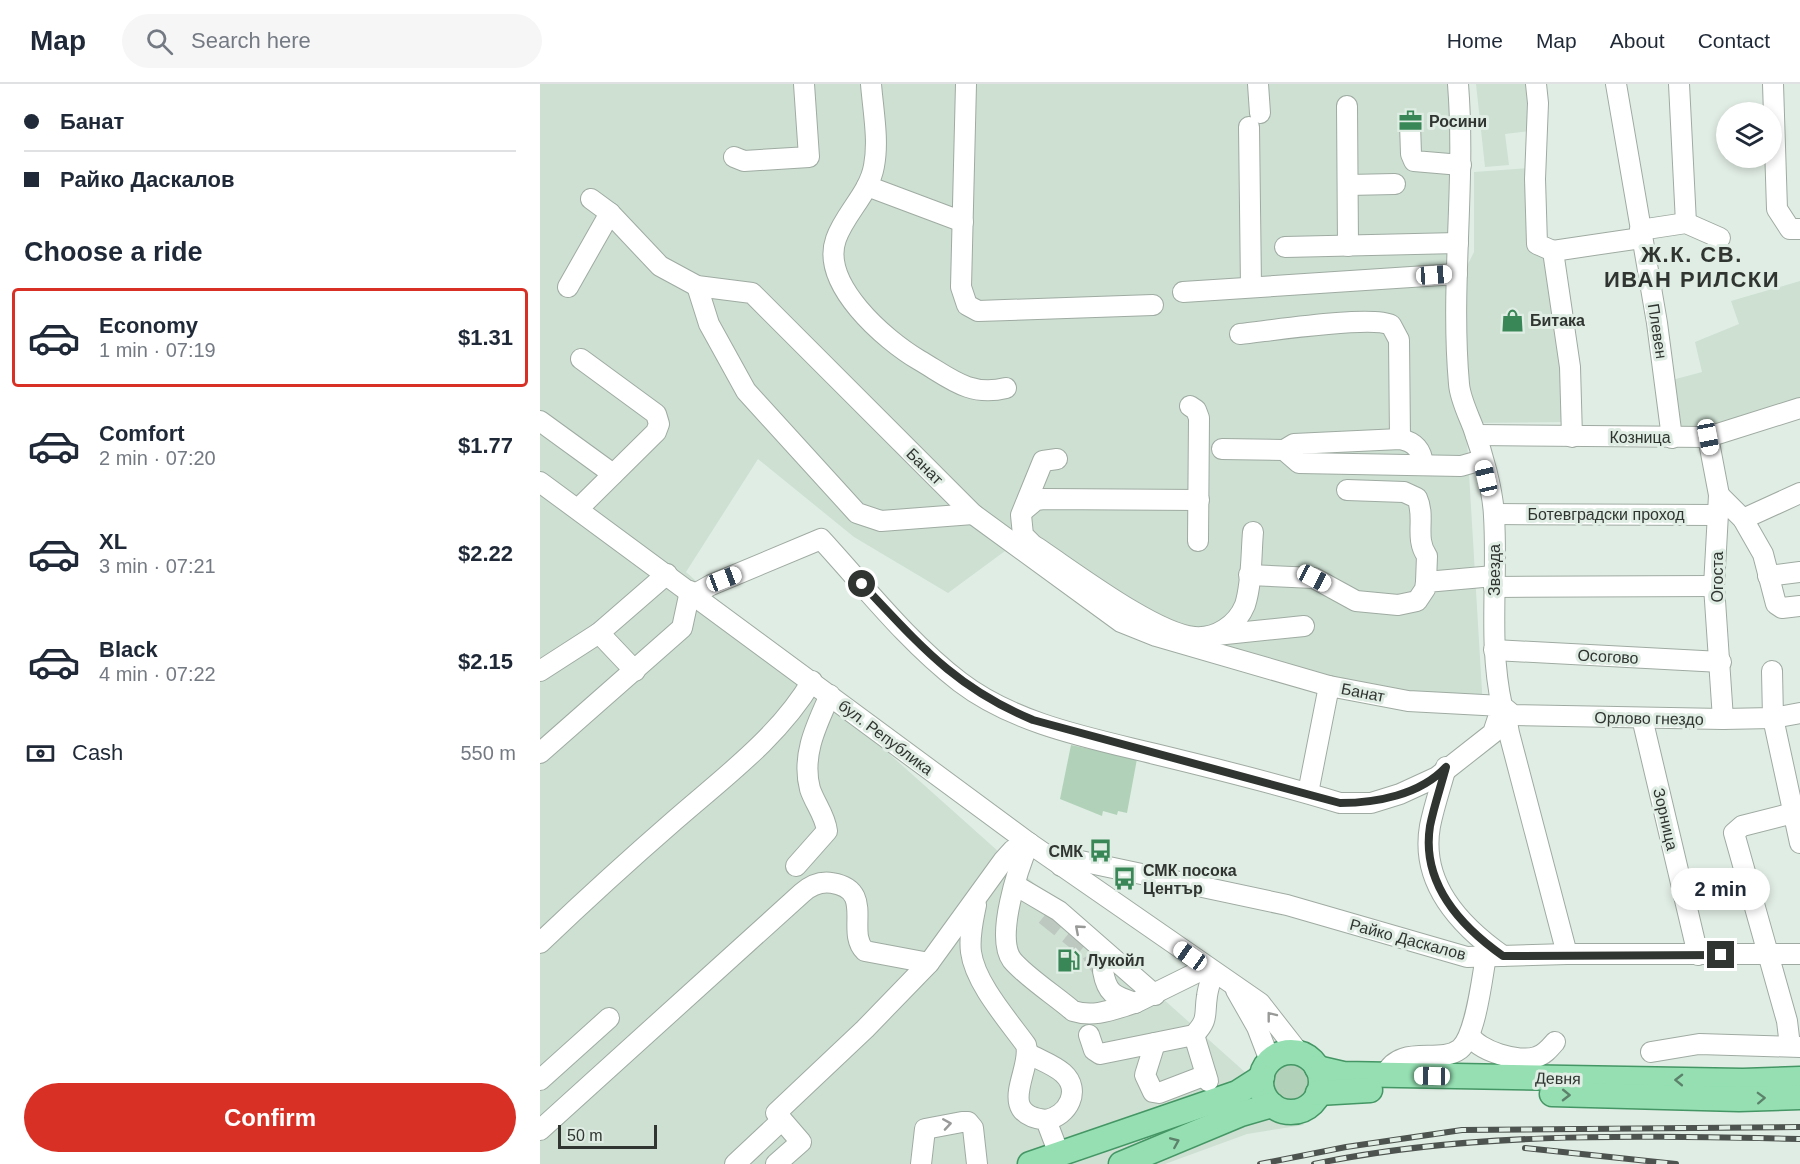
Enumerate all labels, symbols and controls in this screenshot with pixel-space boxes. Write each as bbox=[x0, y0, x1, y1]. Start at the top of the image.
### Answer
search box bbox=[122, 14, 542, 68]
text: Map bbox=[30, 25, 86, 56]
icon: search bbox=[143, 25, 176, 58]
text: Search here bbox=[191, 28, 311, 53]
text: Home bbox=[1447, 29, 1503, 52]
text: Map bbox=[1536, 29, 1577, 52]
text: About bbox=[1610, 29, 1665, 52]
text: Contact bbox=[1698, 29, 1770, 52]
map controls bbox=[1716, 102, 1782, 168]
button: layers bbox=[1716, 102, 1782, 168]
office icon: Росини bbox=[1398, 108, 1424, 134]
text: Банат bbox=[60, 109, 124, 134]
place label: Росини bbox=[1429, 113, 1487, 130]
text: Райко Даскалов bbox=[60, 167, 234, 192]
text: Choose a ride bbox=[24, 237, 203, 267]
district label: Ж.К. СВ. ИВАН РИЛСКИ bbox=[1604, 242, 1780, 292]
car bbox=[1415, 265, 1453, 285]
street label: Плевен bbox=[1645, 302, 1670, 360]
shop icon: Битака bbox=[1499, 307, 1525, 333]
icon: car bbox=[27, 311, 81, 365]
place label: Битака bbox=[1530, 312, 1585, 329]
text: Economy bbox=[99, 313, 198, 338]
text: $1.31 bbox=[458, 325, 513, 350]
text: 1 min · 07:19 bbox=[99, 339, 216, 361]
car bbox=[1696, 418, 1720, 456]
icon: car bbox=[27, 419, 81, 473]
text: Comfort bbox=[99, 421, 185, 446]
street label: Козница bbox=[1609, 429, 1671, 446]
text: $1.77 bbox=[458, 433, 513, 458]
street label: Банат bbox=[903, 445, 947, 488]
text: 2 min · 07:20 bbox=[99, 447, 216, 469]
car bbox=[1473, 458, 1499, 498]
street label: Ботевградски проход bbox=[1528, 506, 1685, 523]
icon: car bbox=[27, 527, 81, 581]
text: XL bbox=[99, 529, 127, 554]
text: $2.22 bbox=[458, 541, 513, 566]
street label: Звезда bbox=[1486, 544, 1503, 596]
street label: Огоста bbox=[1709, 551, 1726, 602]
text: 3 min · 07:21 bbox=[99, 555, 216, 577]
car bbox=[1294, 562, 1334, 594]
car bbox=[704, 564, 744, 594]
route start bbox=[848, 570, 875, 597]
icon: car bbox=[27, 635, 81, 689]
text: Black bbox=[99, 637, 158, 662]
street label: Осогово bbox=[1577, 646, 1639, 667]
text: $2.15 bbox=[458, 649, 513, 674]
text: 4 min · 07:22 bbox=[99, 663, 216, 685]
street label: Банат bbox=[1340, 680, 1387, 705]
street label: бул. Република bbox=[835, 696, 936, 778]
street label: Орлово гнездо bbox=[1594, 709, 1704, 728]
icon: cash bbox=[24, 737, 57, 770]
text: Cash bbox=[72, 740, 123, 765]
text: 550 m bbox=[460, 742, 516, 764]
street label: Зорница bbox=[1650, 786, 1681, 852]
bus stop icon: СМК bbox=[1088, 838, 1114, 864]
place label: СМК bbox=[1049, 843, 1083, 860]
place label: СМК посока Център bbox=[1143, 862, 1237, 897]
bus stop icon: СМК посока Център bbox=[1112, 866, 1138, 892]
callout: 2 min bbox=[1672, 868, 1770, 910]
text: 2 min bbox=[1694, 878, 1747, 900]
street label: Райко Даскалов bbox=[1348, 916, 1468, 963]
one-way arrow bbox=[1075, 925, 1086, 936]
car bbox=[1170, 938, 1210, 974]
route end bbox=[1707, 941, 1734, 968]
fuel station icon: Лукойл bbox=[1056, 947, 1082, 973]
place label: Лукойл bbox=[1087, 952, 1145, 969]
one-way arrow bbox=[1268, 1012, 1279, 1023]
car bbox=[1414, 1067, 1450, 1085]
street label: Девня bbox=[1535, 1070, 1581, 1087]
one-way arrow bbox=[1674, 1074, 1683, 1086]
button: Confirm bbox=[24, 1083, 516, 1152]
one-way arrow bbox=[1561, 1088, 1570, 1101]
one-way arrow bbox=[1756, 1092, 1765, 1104]
one-way arrow bbox=[942, 1118, 952, 1131]
scale bar bbox=[558, 1122, 657, 1150]
text: 50 m bbox=[567, 1127, 603, 1144]
one-way arrow bbox=[1168, 1137, 1179, 1149]

